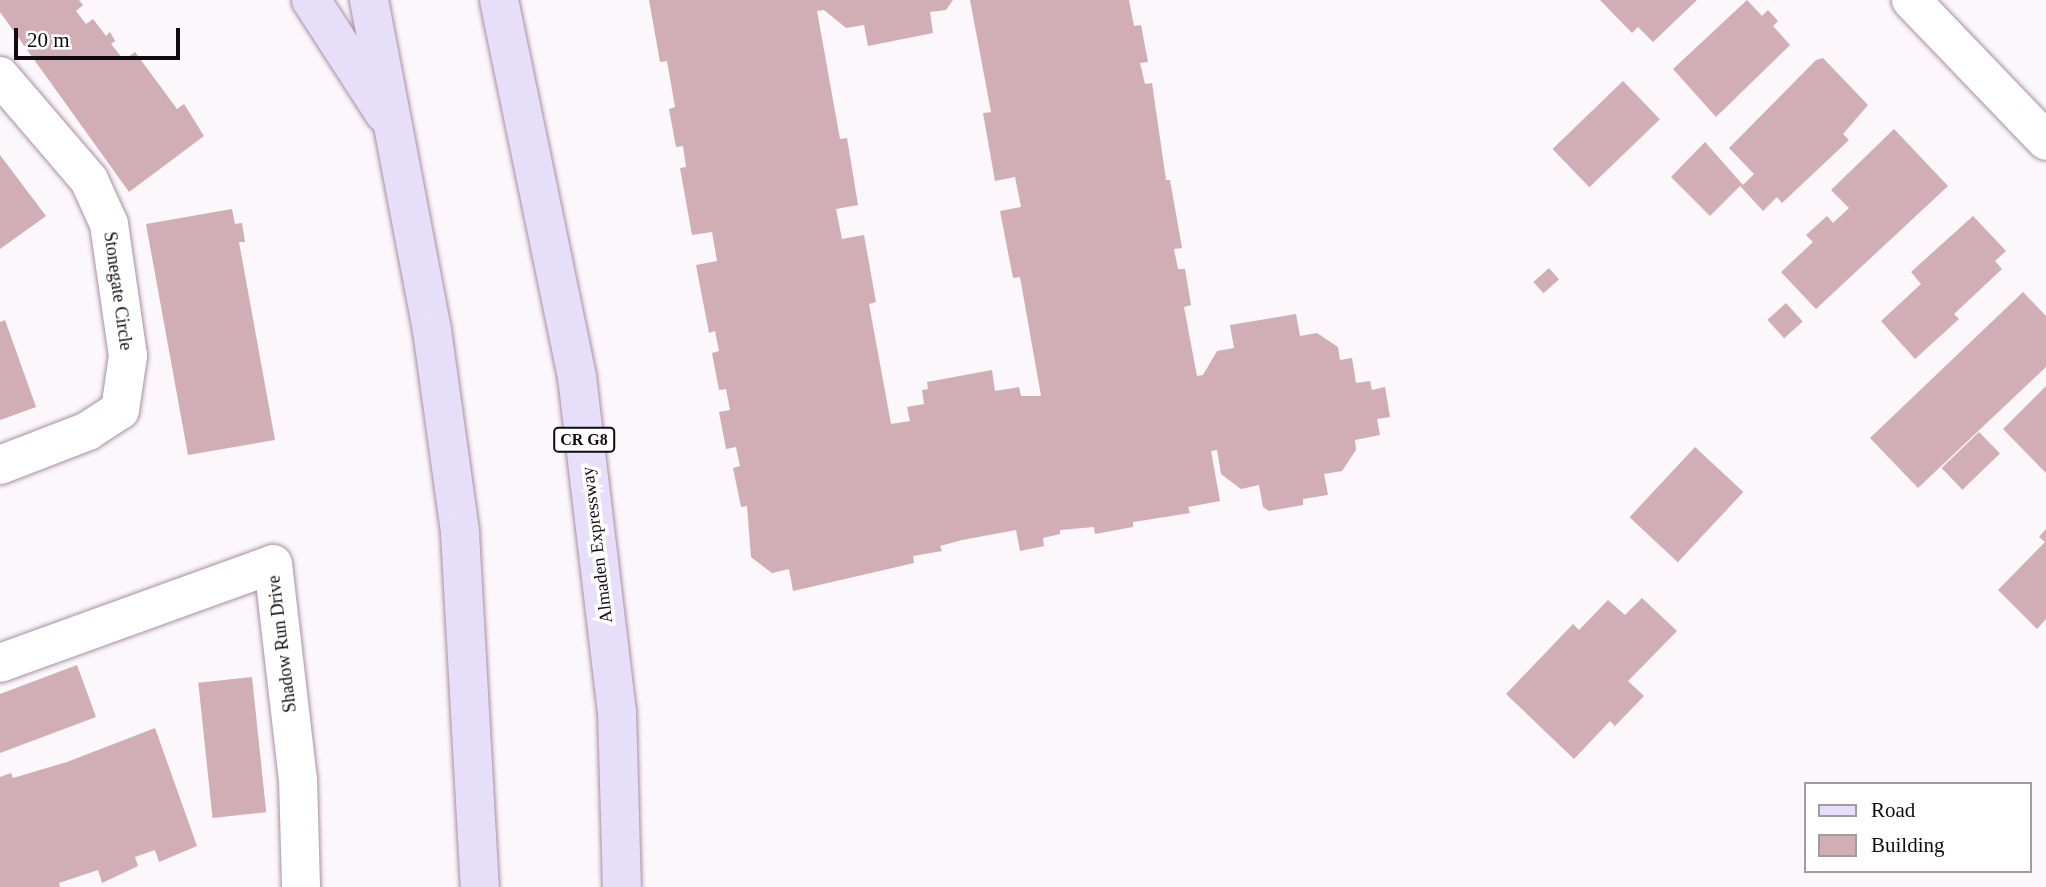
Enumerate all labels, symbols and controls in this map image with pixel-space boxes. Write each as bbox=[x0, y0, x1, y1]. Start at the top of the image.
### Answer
scale bar bbox=[18, 14, 184, 58]
text: 20 m bbox=[27, 28, 70, 52]
street label: Stonegate Circle bbox=[99, 230, 137, 352]
road number: CR G8 bbox=[552, 428, 616, 452]
street label: Almaden Expressway bbox=[577, 466, 617, 624]
street label: Shadow Run Drive bbox=[263, 574, 301, 714]
legend bbox=[1804, 782, 2032, 873]
text: Road bbox=[1871, 798, 1915, 822]
text: Building bbox=[1871, 833, 1945, 857]

